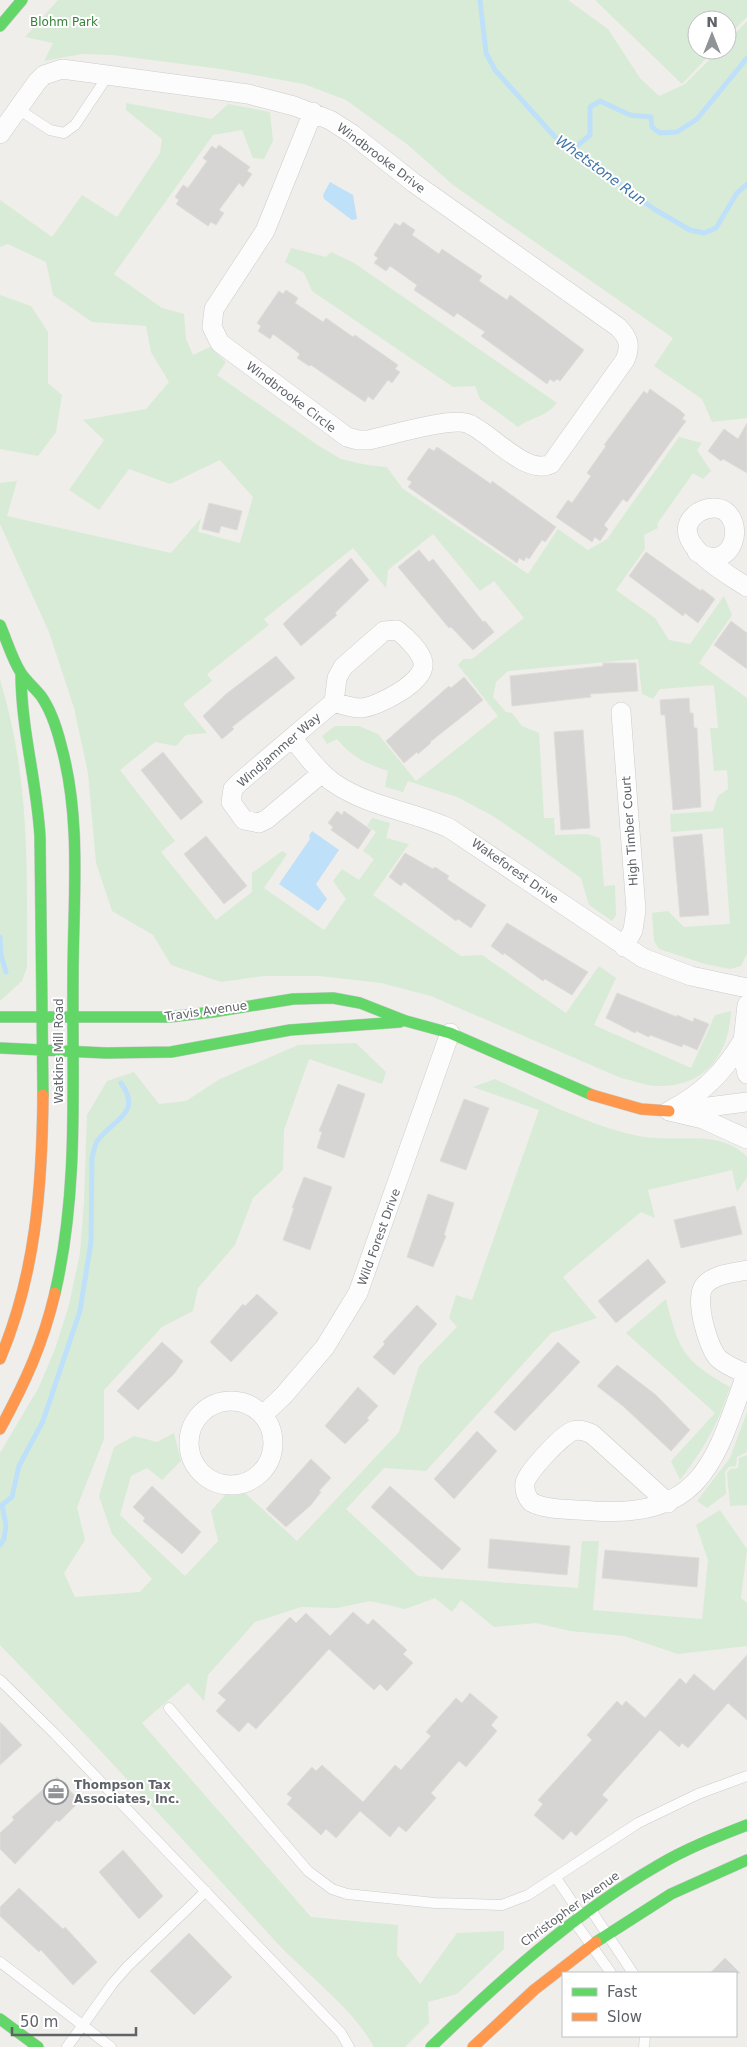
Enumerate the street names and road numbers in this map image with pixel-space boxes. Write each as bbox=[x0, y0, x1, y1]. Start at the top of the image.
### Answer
street label: Windbrooke Drive bbox=[334, 120, 428, 196]
street label: Windbrooke Circle bbox=[243, 359, 339, 435]
street label: Windjammer Way bbox=[234, 710, 324, 790]
street label: High Timber Court bbox=[619, 775, 641, 886]
street label: Wakeforest Drive bbox=[469, 836, 561, 906]
street label: Watkins Mill Road bbox=[52, 998, 66, 1104]
street label: Travis Avenue bbox=[163, 998, 248, 1024]
street label: Wild Forest Drive bbox=[355, 1187, 403, 1287]
street label: Christopher Avenue bbox=[518, 1869, 622, 1949]

